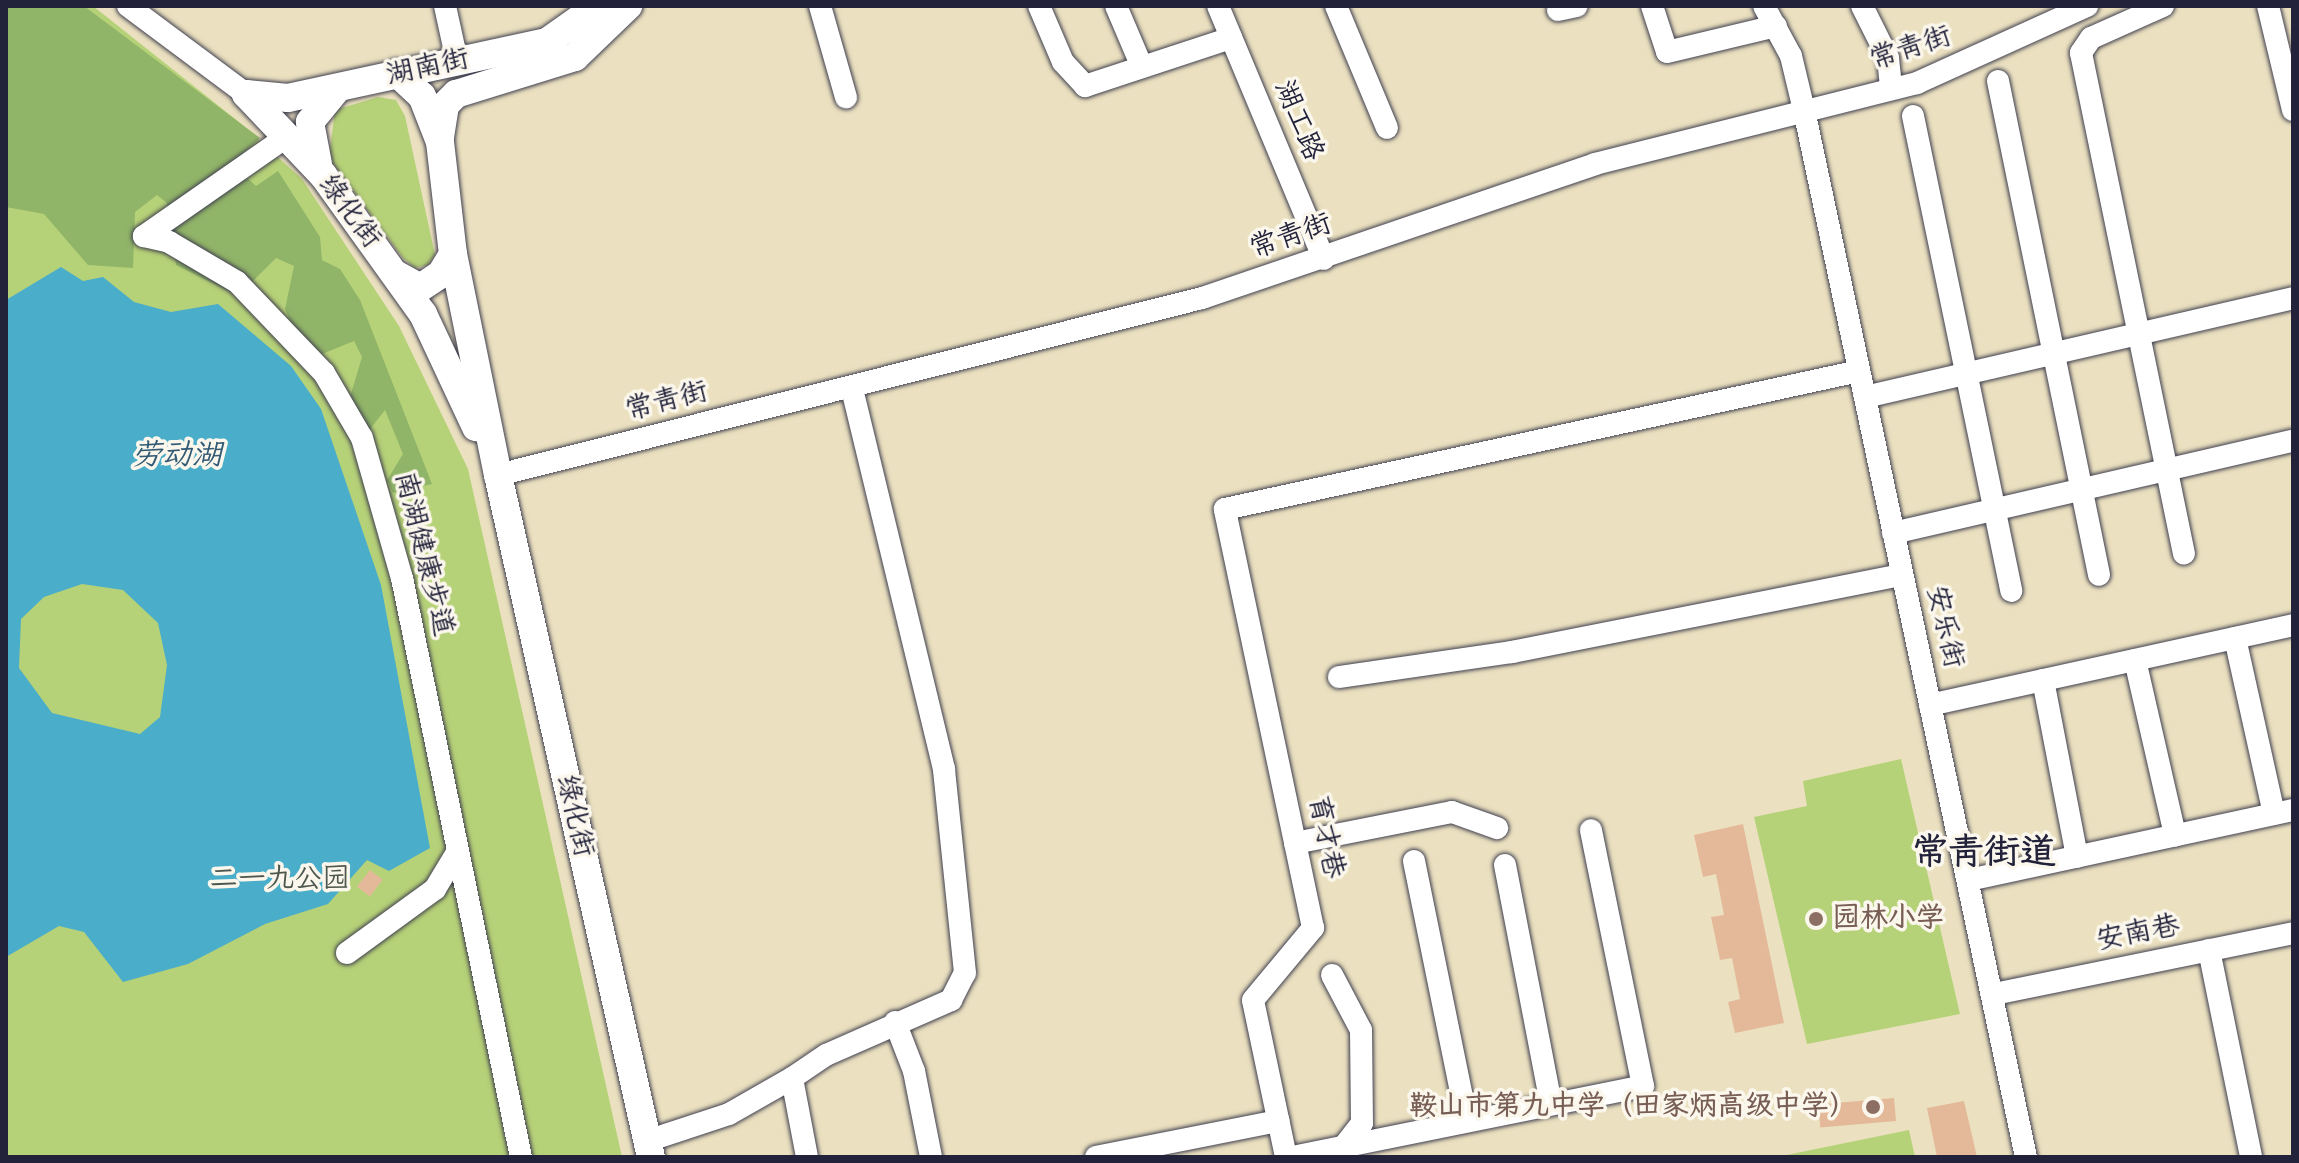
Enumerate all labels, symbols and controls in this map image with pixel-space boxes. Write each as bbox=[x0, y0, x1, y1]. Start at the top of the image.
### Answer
street label: 常青街 bbox=[1866, 20, 1956, 78]
street label: 湖南街 bbox=[383, 43, 473, 93]
street label: 湖工路 bbox=[1266, 76, 1330, 166]
street label: 绿化街 bbox=[310, 168, 388, 256]
street label: 常青街 bbox=[1246, 207, 1336, 267]
street label: 常青街 bbox=[622, 376, 712, 428]
water label: 劳动湖 bbox=[132, 438, 222, 474]
street label: 南湖健康步道 bbox=[386, 468, 460, 640]
street label: 安乐街 bbox=[1918, 582, 1970, 672]
street label: 绿化街 bbox=[548, 771, 600, 861]
street label: 育才巷 bbox=[1300, 792, 1350, 882]
district label: 常青街道 bbox=[1912, 832, 2056, 876]
park label: 二一九公园 bbox=[210, 863, 350, 897]
place label: 园林小学 bbox=[1832, 902, 1944, 936]
street label: 安南巷 bbox=[2094, 909, 2182, 959]
marker: 园林小学 bbox=[1807, 910, 1825, 928]
place label: 鞍山市第九中学（田家炳高级中学） bbox=[1409, 1090, 1857, 1124]
marker: 鞍山市第九中学（田家炳高级中学） bbox=[1864, 1098, 1882, 1116]

